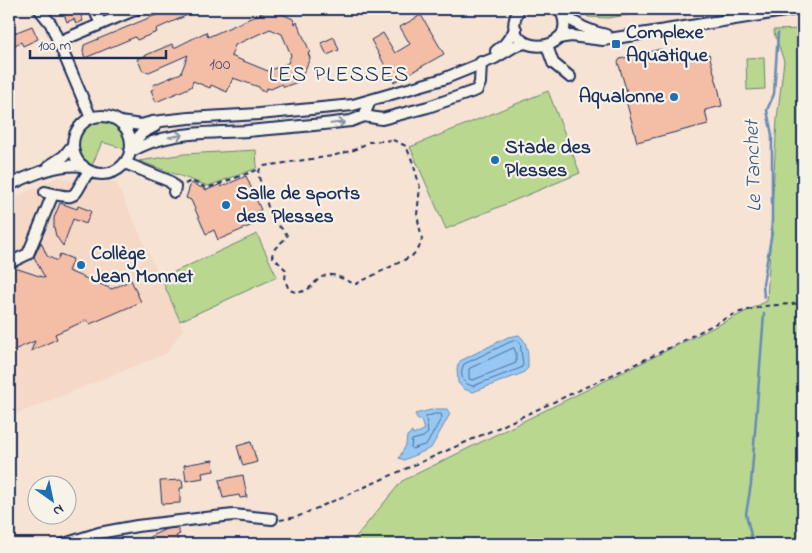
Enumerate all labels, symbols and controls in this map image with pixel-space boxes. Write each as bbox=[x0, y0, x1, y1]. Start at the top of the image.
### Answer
place label: Complexe Aquatique bbox=[626, 19, 709, 71]
scale bar bbox=[30, 28, 166, 60]
text: 100 m bbox=[38, 35, 71, 57]
marker: Complexe Aquatique bbox=[610, 38, 622, 50]
house number: 100 bbox=[209, 52, 231, 78]
district label: LES PLESSES bbox=[269, 60, 409, 92]
place label: Aqualonne bbox=[579, 83, 665, 112]
marker: Aqualonne bbox=[668, 91, 680, 103]
one-way arrow bbox=[330, 118, 346, 127]
water label: Le Tanchet bbox=[737, 118, 771, 212]
one-way arrow bbox=[168, 130, 184, 140]
place label: Stade des Plesses bbox=[505, 134, 591, 186]
marker: Stade des Plesses bbox=[489, 154, 501, 166]
place label: Salle de sports des Plesses bbox=[236, 180, 360, 232]
marker: Salle de sports des Plesses bbox=[220, 199, 232, 211]
place label: Collège Jean Monnet bbox=[91, 240, 194, 292]
marker: Collège Jean Monnet bbox=[75, 259, 87, 271]
north arrow bbox=[28, 476, 78, 526]
text: N bbox=[49, 498, 68, 521]

